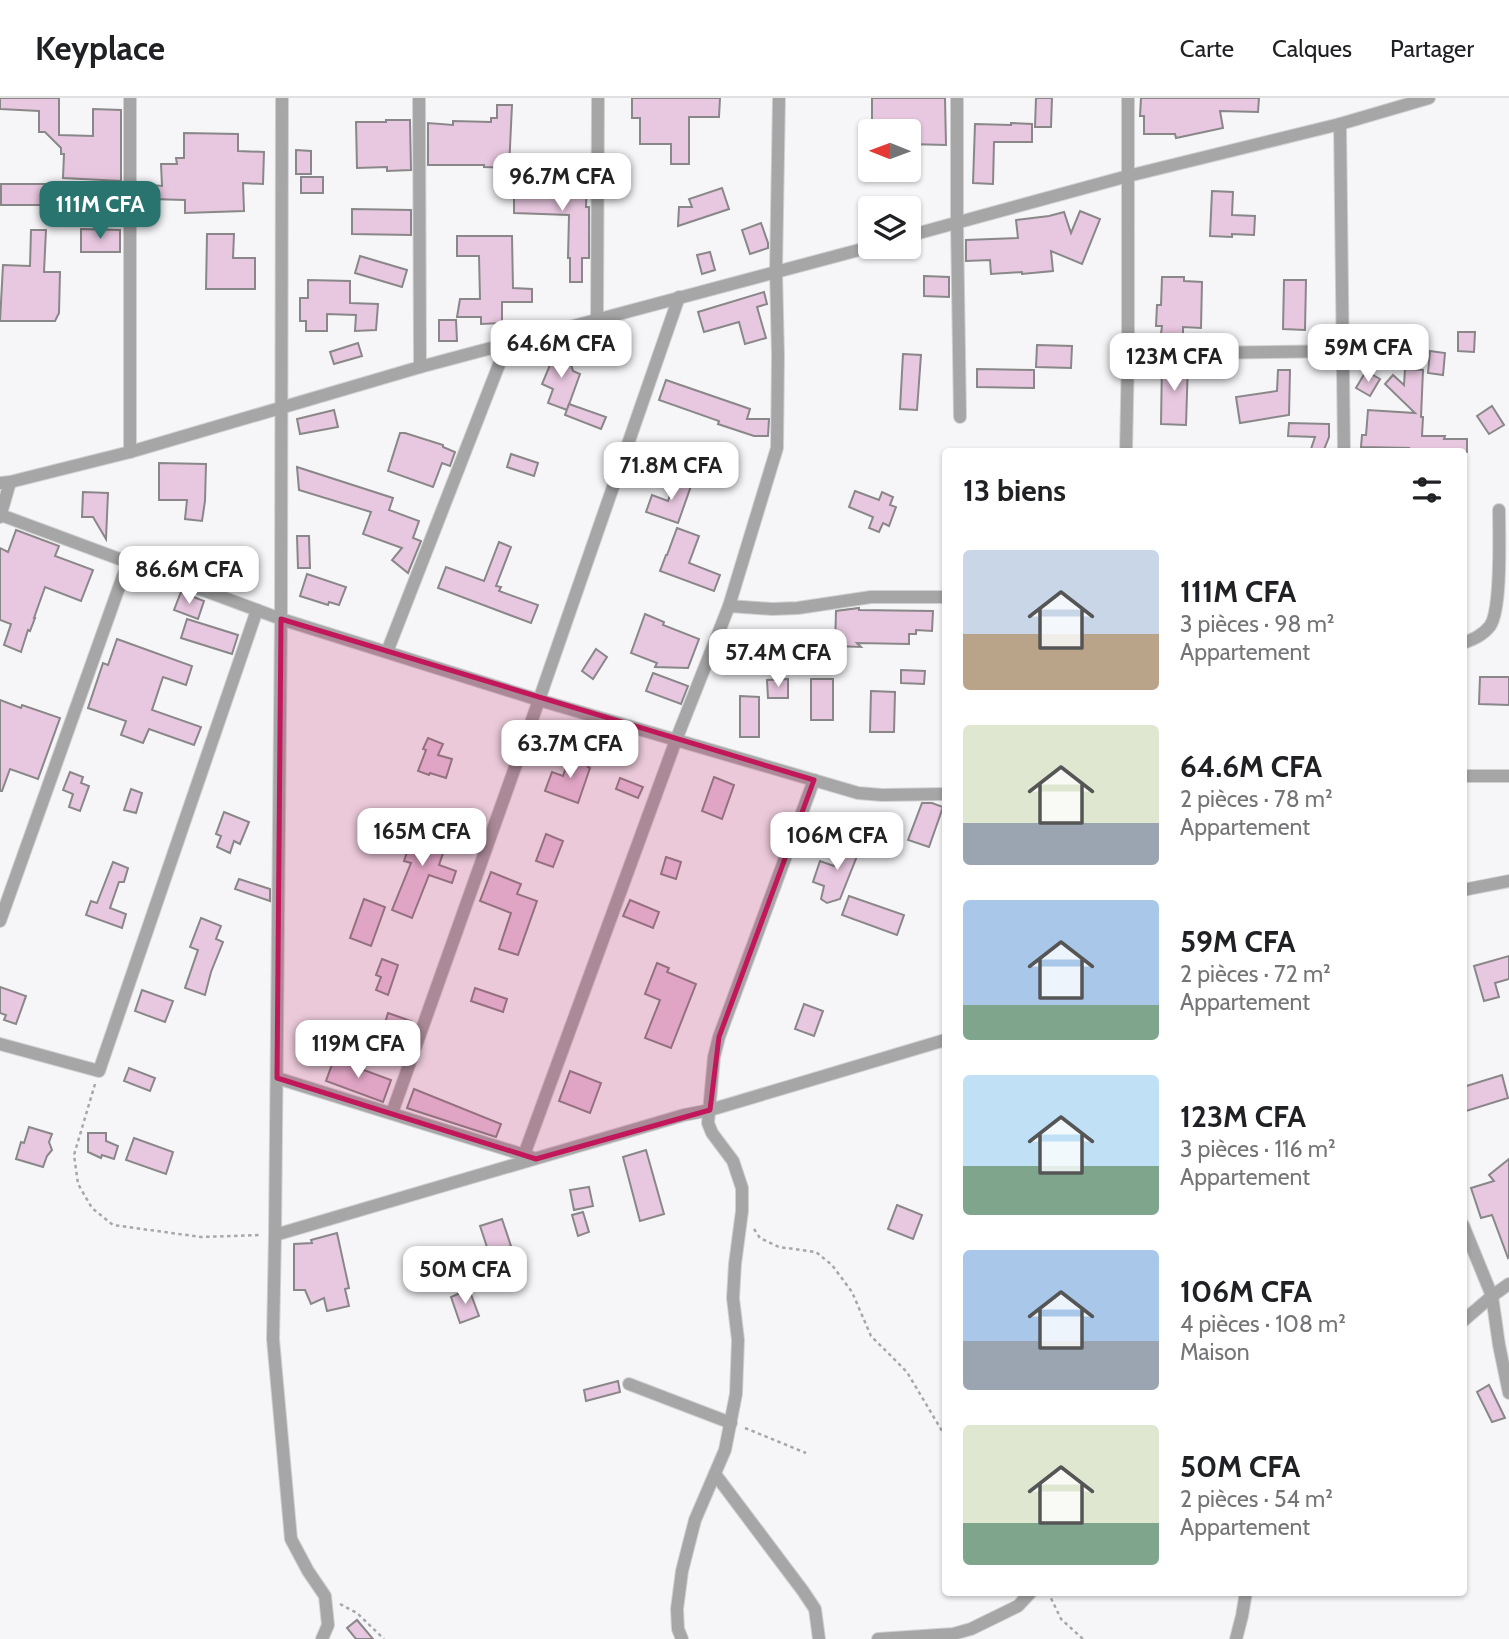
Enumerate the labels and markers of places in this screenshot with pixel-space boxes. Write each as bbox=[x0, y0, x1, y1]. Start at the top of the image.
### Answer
pin: 96.7M CFA bbox=[482, 153, 642, 213]
pin: 111M CFA bbox=[28, 181, 172, 241]
pin: 64.6M CFA bbox=[481, 320, 641, 380]
pin: 59M CFA bbox=[1303, 324, 1433, 384]
pin: 123M CFA bbox=[1102, 334, 1246, 393]
pin: 71.8M CFA bbox=[591, 442, 751, 502]
pin: 86.6M CFA bbox=[109, 546, 269, 606]
pin: 57.4M CFA bbox=[698, 630, 858, 689]
pin: 63.7M CFA bbox=[490, 720, 650, 780]
pin: 165M CFA bbox=[350, 808, 494, 868]
pin: 106M CFA bbox=[765, 812, 909, 872]
pin: 119M CFA bbox=[286, 1020, 430, 1080]
pin: 50M CFA bbox=[400, 1246, 530, 1306]

